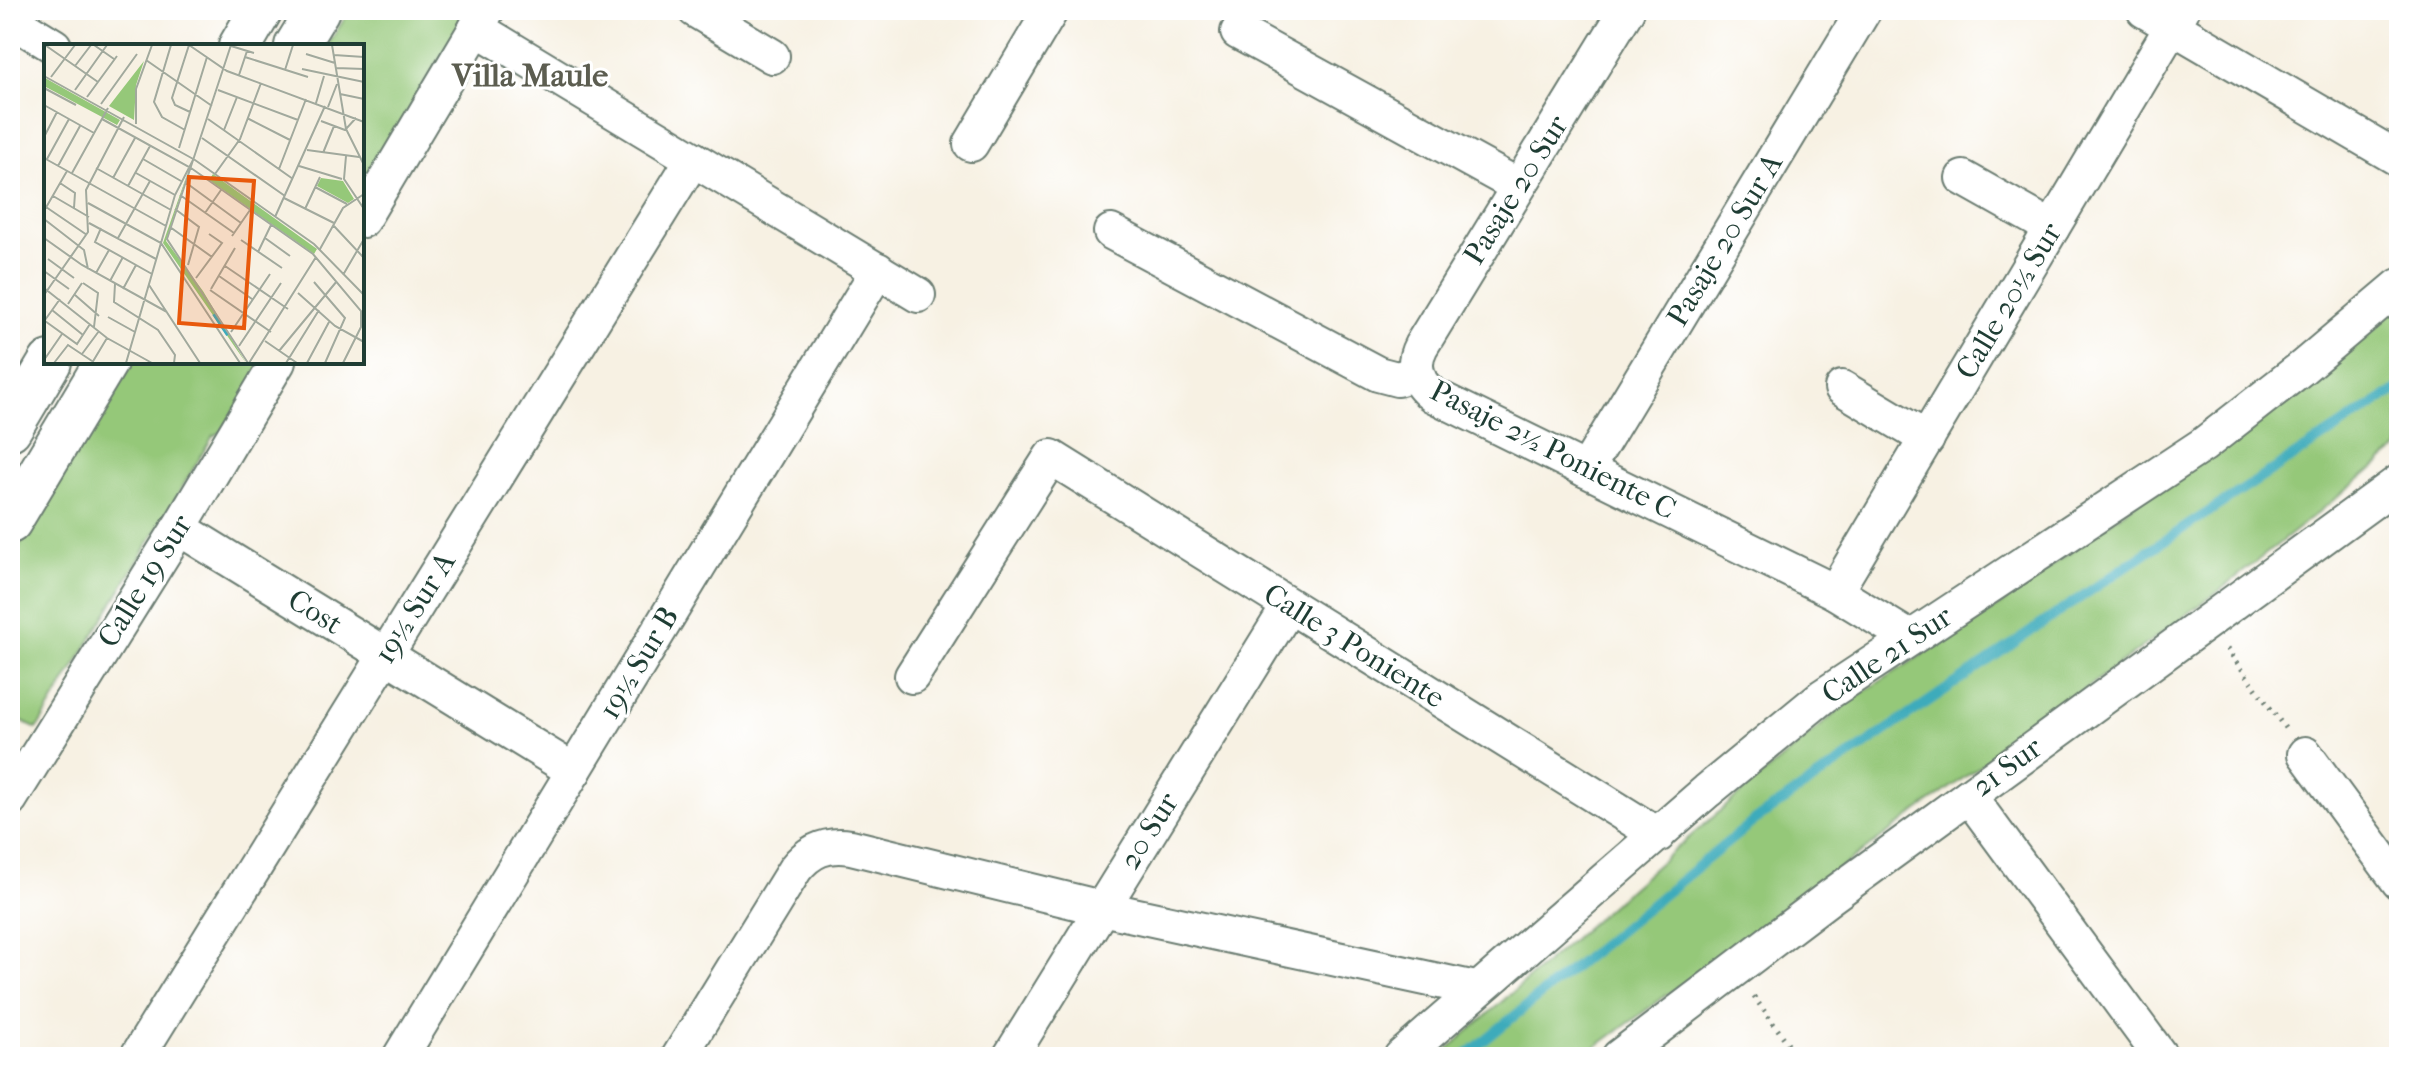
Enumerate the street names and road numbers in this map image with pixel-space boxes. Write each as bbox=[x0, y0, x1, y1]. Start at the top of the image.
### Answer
street label: Pasaje 20 Sur bbox=[1456, 109, 1576, 271]
street label: Pasaje 20 Sur A bbox=[1660, 147, 1790, 333]
street label: Calle 20½ Sur bbox=[1949, 216, 2069, 385]
street label: Pasaje 2½ Poniente C bbox=[1424, 373, 1682, 527]
street label: Calle 19 Sur bbox=[90, 508, 200, 654]
street label: 19½ Sur A bbox=[367, 545, 463, 670]
street label: Calle 3 Poniente bbox=[1257, 576, 1451, 716]
street label: Cost bbox=[281, 582, 349, 642]
street label: Calle 21 Sur bbox=[1815, 599, 1959, 711]
street label: 19½ Sur B bbox=[592, 601, 686, 725]
street label: 21 Sur bbox=[1965, 730, 2049, 804]
street label: 20 Sur bbox=[1112, 786, 1186, 876]

